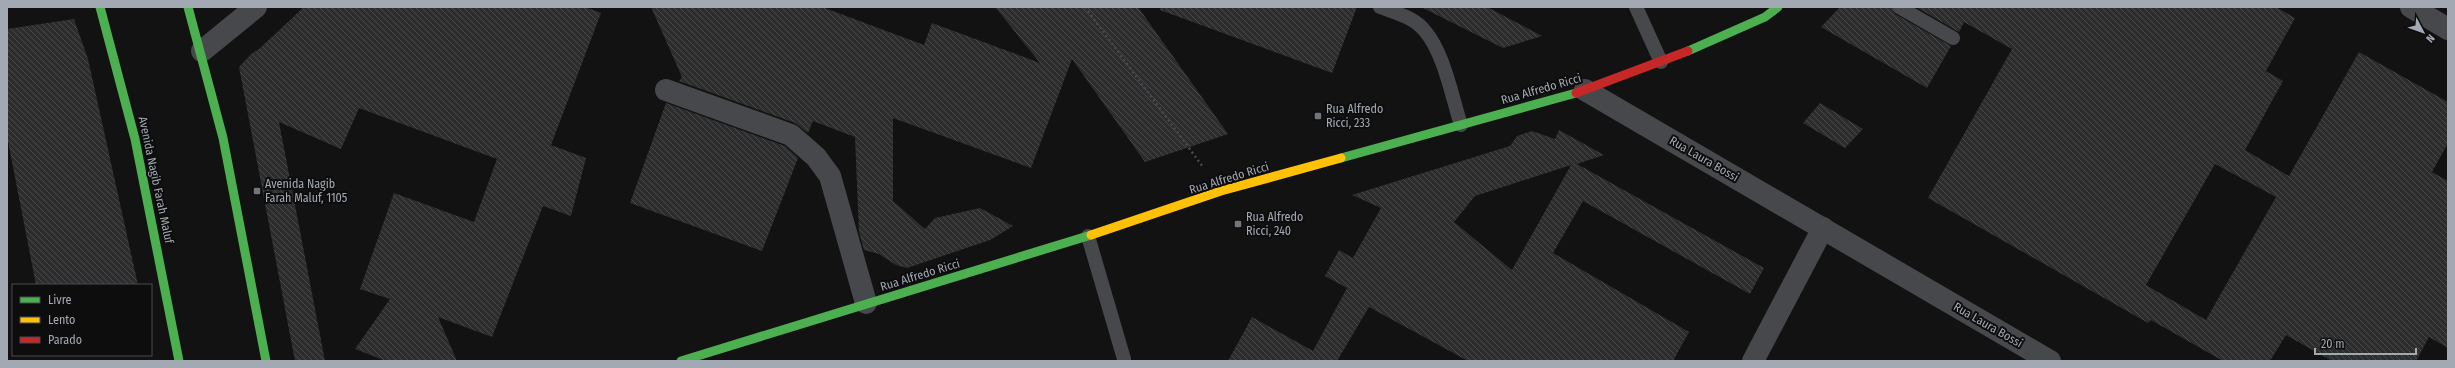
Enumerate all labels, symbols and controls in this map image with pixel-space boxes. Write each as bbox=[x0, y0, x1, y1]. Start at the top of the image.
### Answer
north arrow bbox=[2403, 12, 2443, 52]
text: N bbox=[2423, 31, 2437, 45]
street label: Rua Alfredo Ricci bbox=[1499, 71, 1583, 107]
place label: Rua Alfredo Ricci, 233 bbox=[1326, 102, 1383, 130]
marker: Rua Alfredo Ricci, 233 bbox=[1313, 111, 1323, 121]
street label: Avenida Nagib Farah Maluf bbox=[136, 115, 177, 246]
street label: Rua Laura Bossi bbox=[1667, 134, 1741, 184]
street label: Rua Alfredo Ricci bbox=[1187, 159, 1271, 197]
place label: Avenida Nagib Farah Maluf, 1105 bbox=[265, 177, 348, 205]
marker: Avenida Nagib Farah Maluf, 1105 bbox=[252, 186, 262, 196]
place label: Rua Alfredo Ricci, 240 bbox=[1246, 210, 1303, 238]
marker: Rua Alfredo Ricci, 240 bbox=[1233, 219, 1243, 229]
street label: Rua Alfredo Ricci bbox=[878, 256, 962, 294]
legend bbox=[12, 284, 152, 356]
text: Livre bbox=[48, 293, 72, 307]
street label: Rua Laura Bossi bbox=[1951, 300, 2025, 350]
text: Lento bbox=[48, 313, 75, 327]
scale bar bbox=[2315, 330, 2416, 356]
text: Parado bbox=[48, 333, 82, 347]
text: 20 m bbox=[2321, 337, 2345, 351]

